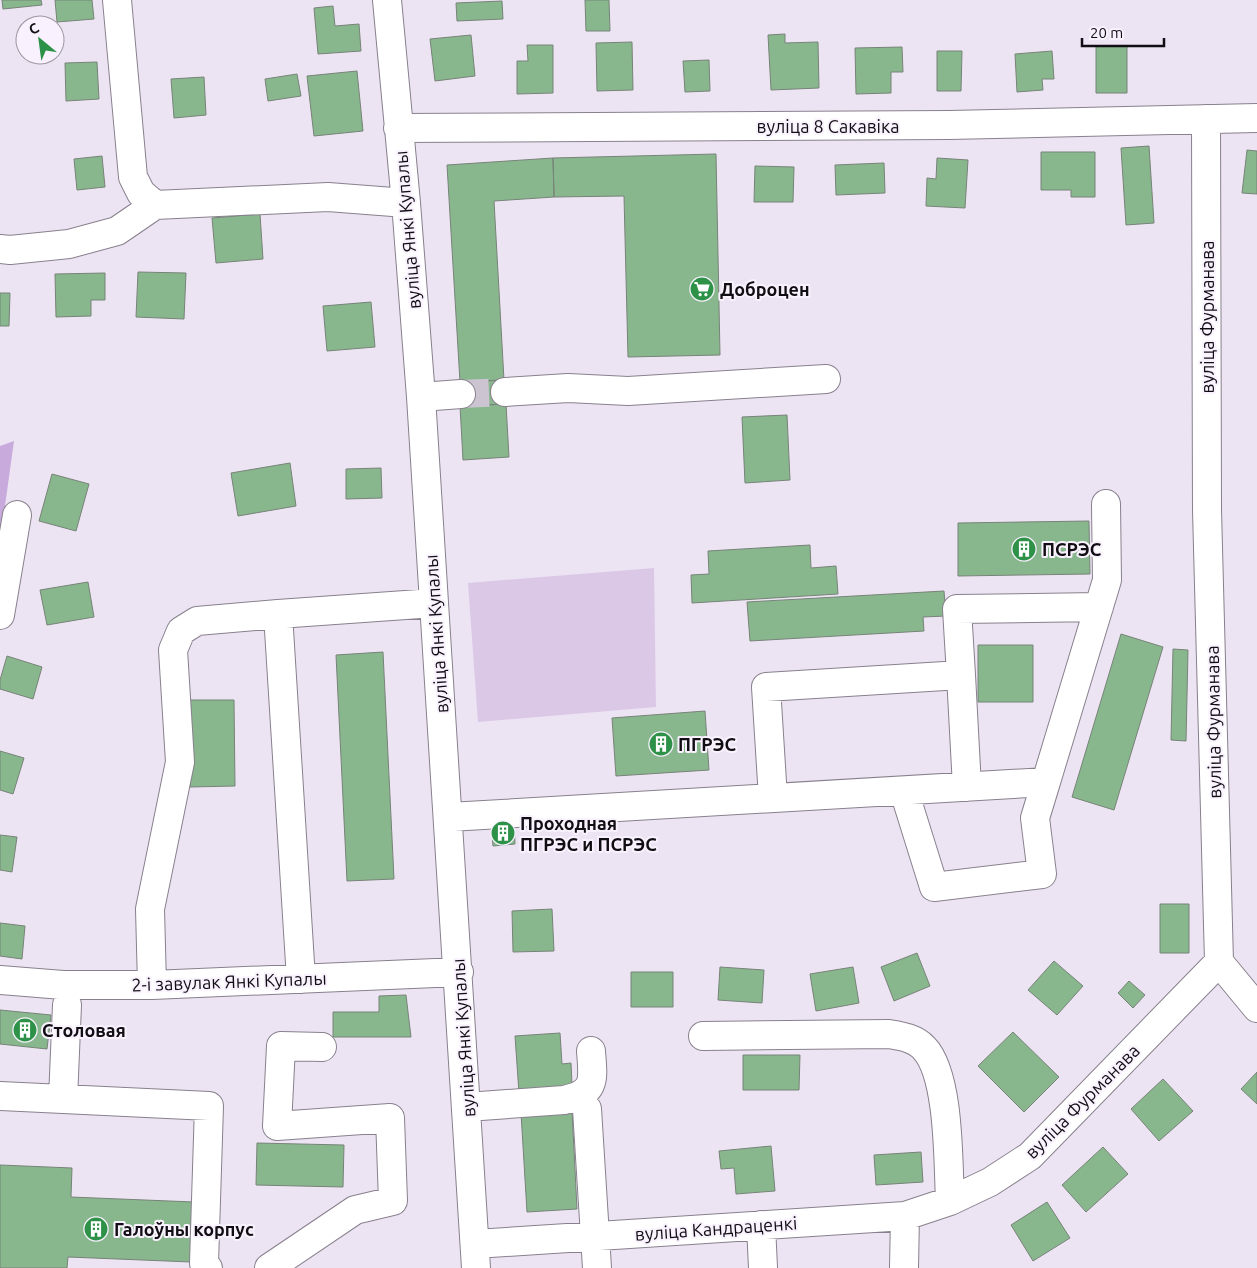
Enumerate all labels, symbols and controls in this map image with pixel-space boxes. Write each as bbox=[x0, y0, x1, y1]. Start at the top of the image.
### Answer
north arrow bbox=[15, 15, 65, 65]
scale bar bbox=[1082, 15, 1164, 47]
text: С bbox=[26, 19, 42, 38]
text: 20 m bbox=[1090, 24, 1123, 41]
street label: вуліца 8 Сакавіка bbox=[757, 116, 899, 136]
street label: вуліца Янкі Купалы bbox=[390, 150, 424, 310]
street label: вуліца Фурманава bbox=[1197, 240, 1217, 394]
supermarket icon: Доброцен bbox=[689, 276, 715, 302]
place label: Доброцен bbox=[720, 279, 810, 299]
building icon: ПСРЭС bbox=[1011, 536, 1037, 562]
place label: ПСРЭС bbox=[1042, 539, 1102, 559]
street label: вуліца Янкі Купалы bbox=[420, 554, 452, 714]
street label: вуліца Фурманава bbox=[1202, 645, 1224, 799]
building icon: ПГРЭС bbox=[648, 731, 674, 757]
place label: ПГРЭС bbox=[678, 734, 736, 754]
place label: Проходная ПГРЭС и ПСРЭС bbox=[520, 813, 657, 854]
building icon: Проходная ПГРЭС и ПСРЭС bbox=[490, 820, 516, 846]
street label: вуліца Янкі Купалы bbox=[447, 958, 479, 1118]
street label: 2-і завулак Янкі Купалы bbox=[131, 968, 327, 994]
building icon: Столовая bbox=[12, 1017, 38, 1043]
place label: Столовая bbox=[42, 1020, 126, 1040]
street label: вуліца Фурманава bbox=[1021, 1040, 1143, 1162]
street label: вуліца Кандраценкі bbox=[634, 1212, 798, 1244]
building icon: Галоўны корпус bbox=[83, 1216, 109, 1242]
place label: Галоўны корпус bbox=[114, 1219, 254, 1239]

